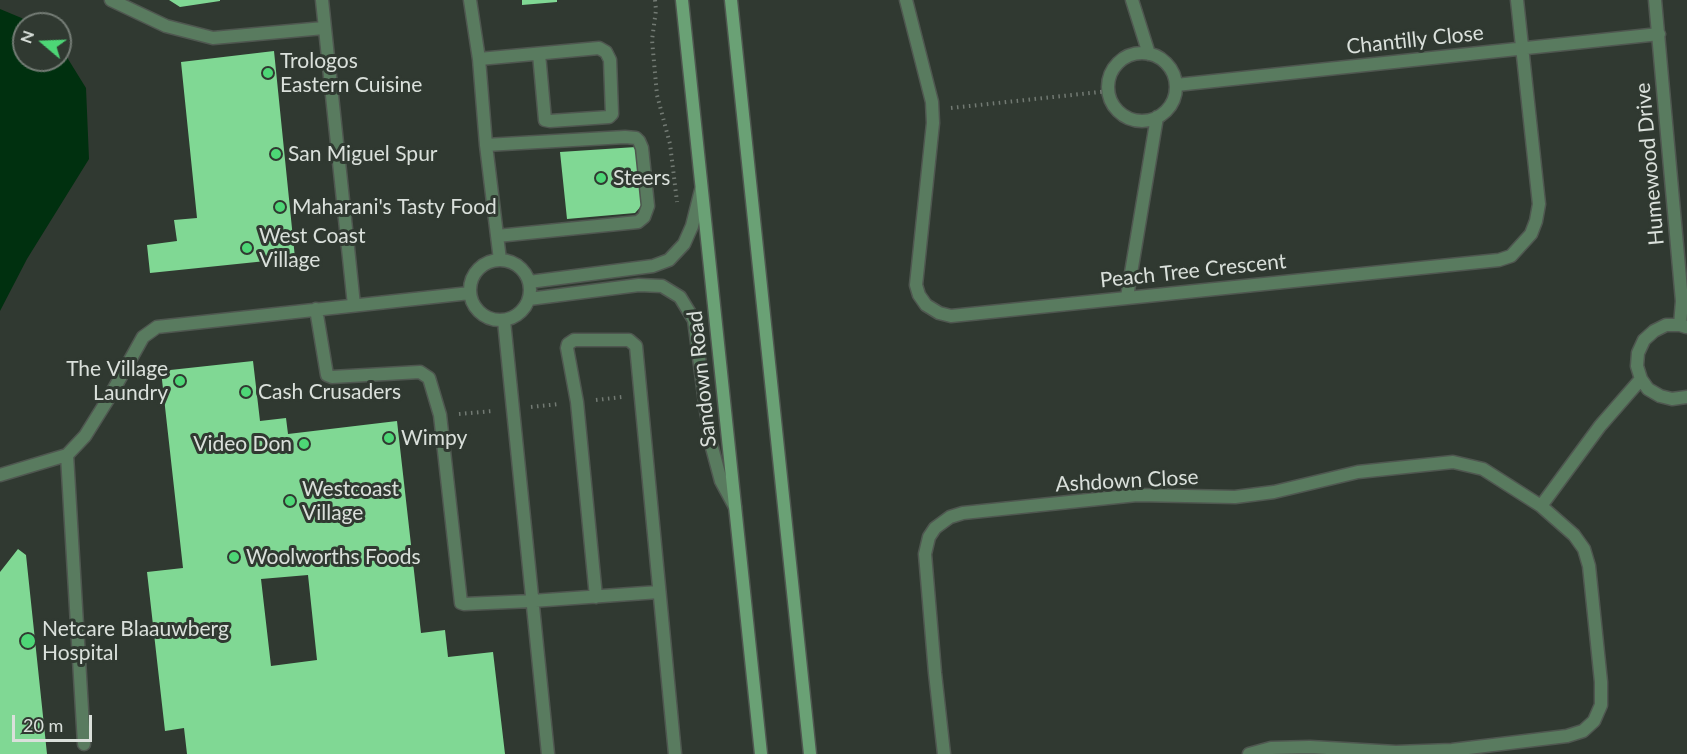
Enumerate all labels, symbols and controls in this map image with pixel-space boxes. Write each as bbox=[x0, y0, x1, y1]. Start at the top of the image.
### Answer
north arrow bbox=[12, 12, 72, 72]
street label: Chantilly Close bbox=[1345, 20, 1485, 60]
text: N bbox=[15, 28, 37, 46]
place label: Trologos Eastern Cuisine bbox=[280, 48, 422, 98]
marker: Trologos Eastern Cuisine bbox=[261, 66, 275, 80]
street label: Humewood Drive bbox=[1630, 82, 1670, 246]
place label: San Miguel Spur bbox=[288, 141, 437, 167]
marker: San Miguel Spur bbox=[269, 147, 283, 161]
place label: Steers bbox=[613, 165, 670, 191]
marker: Steers bbox=[594, 171, 608, 185]
place label: Maharani's Tasty Food bbox=[292, 194, 497, 220]
marker: Maharani's Tasty Food bbox=[273, 200, 287, 214]
place label: West Coast Village bbox=[259, 223, 365, 273]
marker: West Coast Village bbox=[240, 241, 254, 255]
street label: Peach Tree Crescent bbox=[1099, 249, 1287, 293]
street label: Sandown Road bbox=[682, 310, 722, 448]
place label: The Village Laundry bbox=[66, 356, 168, 406]
marker: The Village Laundry bbox=[173, 374, 187, 388]
place label: Cash Crusaders bbox=[258, 379, 401, 405]
marker: Cash Crusaders bbox=[239, 385, 253, 399]
place label: Wimpy bbox=[401, 425, 467, 451]
place label: Video Don bbox=[193, 431, 292, 457]
marker: Wimpy bbox=[382, 431, 396, 445]
marker: Video Don bbox=[297, 437, 311, 451]
street label: Ashdown Close bbox=[1055, 465, 1199, 497]
place label: Westcoast Village bbox=[302, 476, 399, 526]
marker: Westcoast Village bbox=[283, 494, 297, 508]
place label: Woolworths Foods bbox=[246, 544, 421, 570]
marker: Woolworths Foods bbox=[227, 550, 241, 564]
place label: Netcare Blaauwberg Hospital bbox=[42, 616, 229, 666]
marker: Netcare Blaauwberg Hospital bbox=[19, 632, 37, 650]
scale bar bbox=[15, 703, 94, 741]
text: 20 m bbox=[23, 714, 63, 736]

